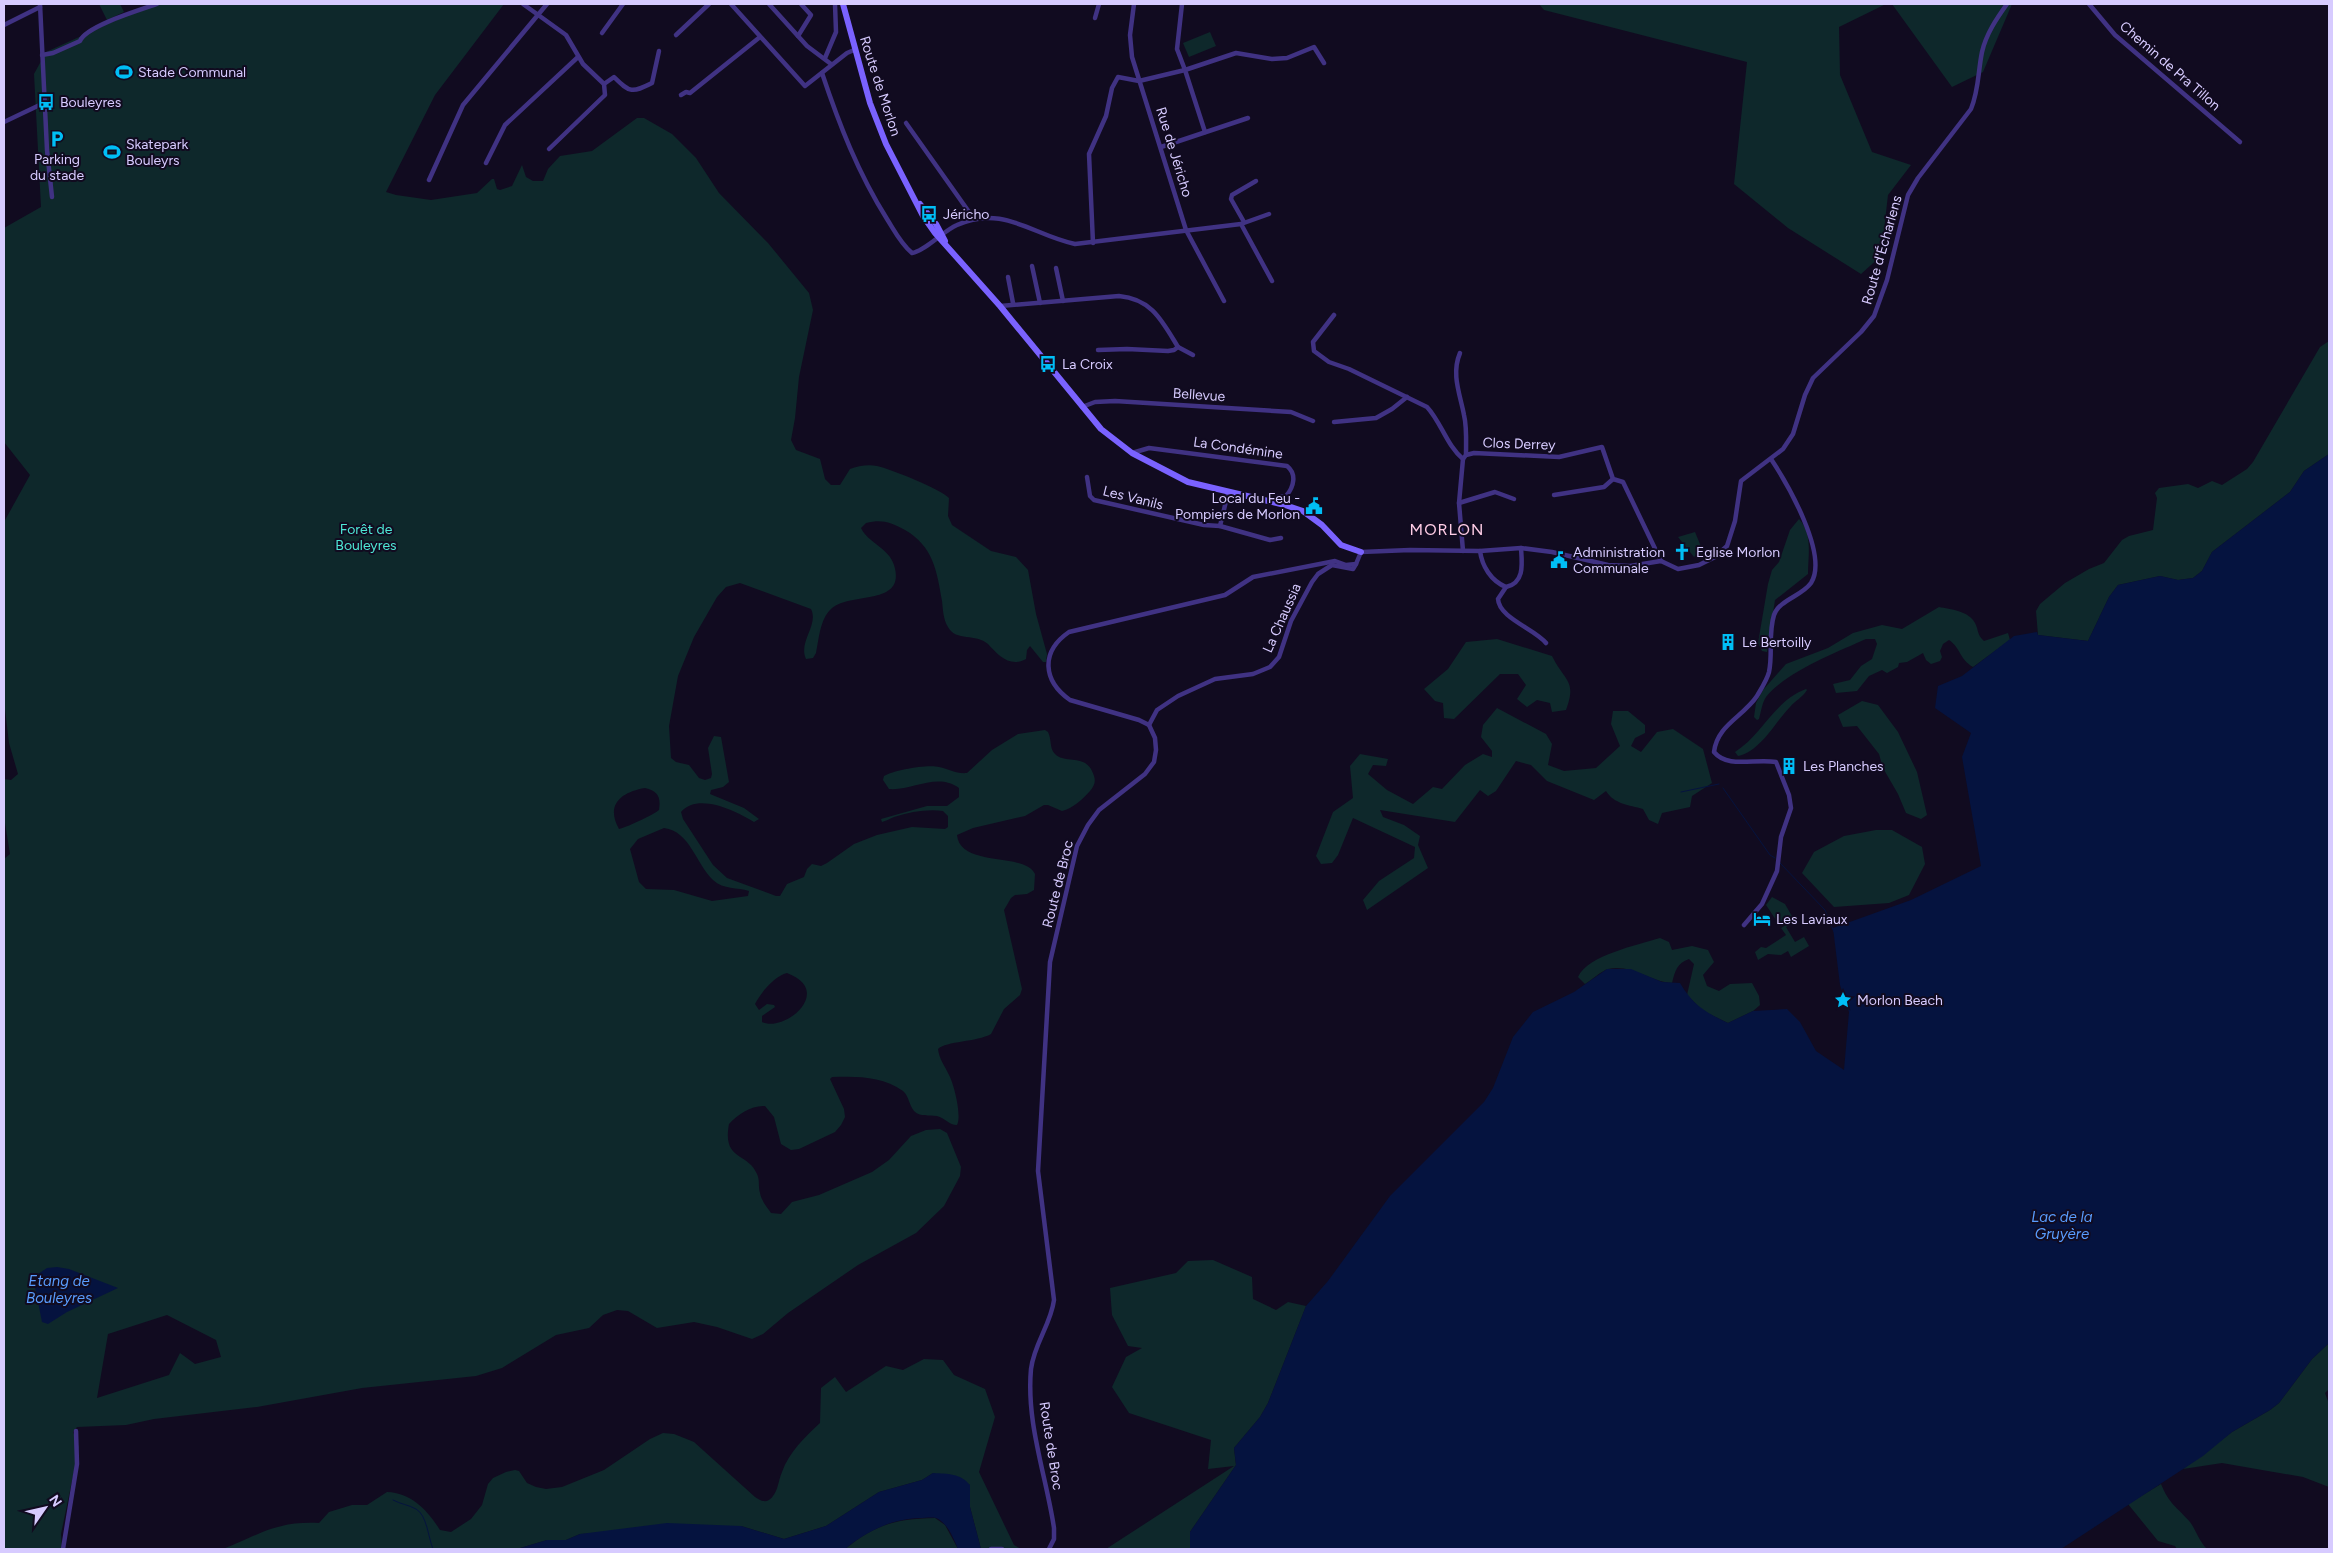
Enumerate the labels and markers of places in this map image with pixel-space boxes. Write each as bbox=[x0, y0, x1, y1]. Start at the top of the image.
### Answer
sports icon: Stade Communal bbox=[114, 62, 134, 82]
place label: Stade Communal bbox=[138, 64, 246, 81]
bus stop icon: Bouleyres bbox=[36, 92, 56, 112]
place label: Bouleyres bbox=[60, 94, 121, 111]
parking icon: Parking du stade bbox=[47, 129, 67, 149]
place label: Skatepark Bouleyrs bbox=[126, 136, 188, 169]
sports icon: Skatepark Bouleyrs bbox=[102, 142, 122, 162]
place label: Parking du stade bbox=[30, 151, 84, 184]
bus stop icon: Jéricho bbox=[919, 204, 939, 224]
place label: Jéricho bbox=[943, 206, 989, 223]
bus stop icon: La Croix bbox=[1038, 354, 1058, 374]
place label: La Croix bbox=[1062, 356, 1113, 373]
place label: Local du Feu - Pompiers de Morlon bbox=[1175, 490, 1300, 523]
public building icon: Local du Feu - Pompiers de Morlon bbox=[1304, 496, 1324, 516]
church icon: Eglise Morlon bbox=[1672, 542, 1692, 562]
place label: Administration Communale bbox=[1573, 544, 1665, 577]
place label: Eglise Morlon bbox=[1696, 544, 1780, 561]
public building icon: Administration Communale bbox=[1549, 550, 1569, 570]
building icon: Le Bertoilly bbox=[1718, 632, 1738, 652]
place label: Le Bertoilly bbox=[1742, 634, 1812, 651]
building icon: Les Planches bbox=[1779, 756, 1799, 776]
place label: Les Planches bbox=[1803, 758, 1884, 775]
hotel icon: Les Laviaux bbox=[1752, 909, 1772, 929]
place label: Les Laviaux bbox=[1776, 911, 1848, 928]
place icon: Morlon Beach bbox=[1833, 990, 1853, 1010]
place label: Morlon Beach bbox=[1857, 992, 1943, 1009]

